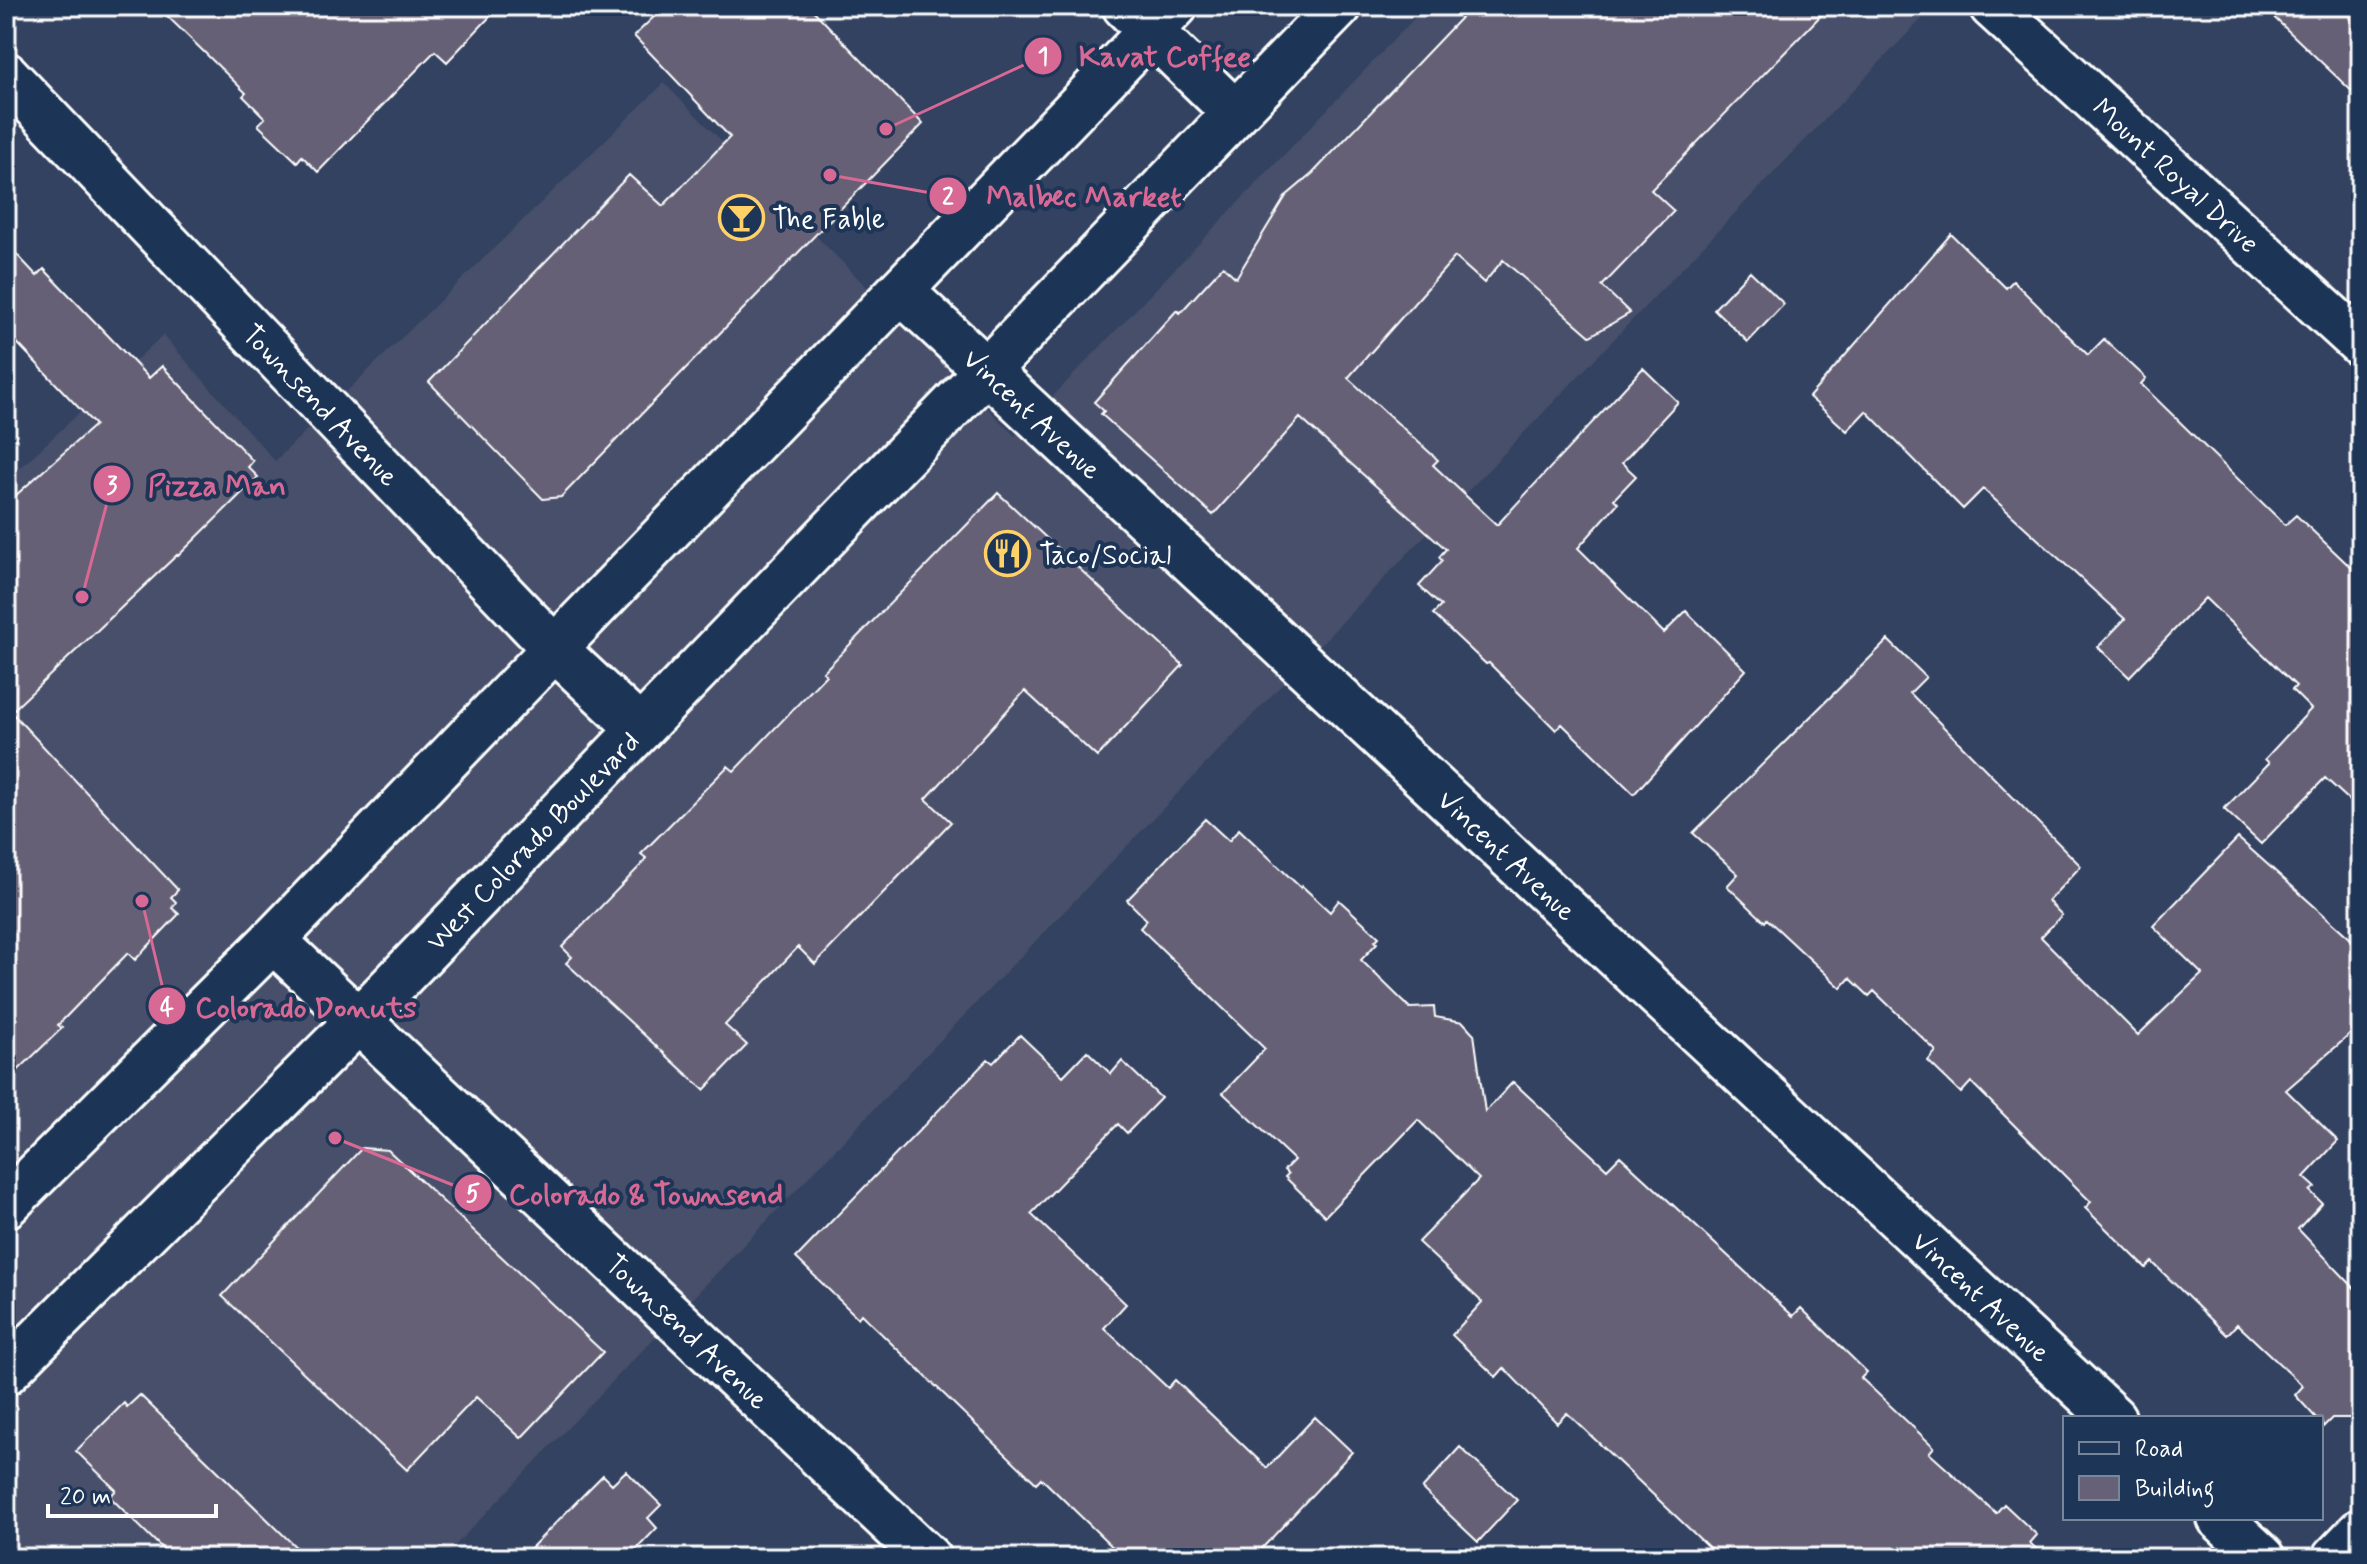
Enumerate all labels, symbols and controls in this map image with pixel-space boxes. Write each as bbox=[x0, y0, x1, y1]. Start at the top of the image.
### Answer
callout: Kavat Coffee bbox=[1023, 29, 1268, 83]
text: Kavat Coffee bbox=[1079, 38, 1251, 77]
text: 1 bbox=[1038, 42, 1048, 73]
street label: Mount Royal Drive bbox=[2083, 91, 2266, 263]
callout: Malbec Market bbox=[928, 169, 1199, 223]
text: Malbec Market bbox=[986, 178, 1182, 217]
text: 2 bbox=[942, 182, 954, 213]
bar icon: The Fable bbox=[717, 194, 765, 242]
place label: The Fable bbox=[772, 202, 885, 239]
street label: Townsend Avenue bbox=[233, 317, 406, 496]
street label: Vincent Avenue bbox=[954, 342, 1108, 489]
callout: Pizza Man bbox=[92, 457, 301, 511]
text: Pizza Man bbox=[148, 467, 286, 506]
text: 3 bbox=[107, 471, 118, 502]
restaurant icon: Taco/Social bbox=[984, 530, 1032, 578]
place label: Taco/Social bbox=[1039, 538, 1171, 575]
street label: West Colorado Boulevard bbox=[419, 724, 649, 960]
street label: Vincent Avenue bbox=[1428, 783, 1583, 930]
callout: Colorado Donuts bbox=[147, 979, 426, 1033]
text: Colorado Donuts bbox=[195, 989, 417, 1028]
text: 4 bbox=[160, 993, 174, 1024]
callout: Colorado & Townsend bbox=[453, 1166, 799, 1220]
text: Colorado & Townsend bbox=[509, 1176, 783, 1215]
text: 5 bbox=[466, 1179, 480, 1210]
street label: Vincent Avenue bbox=[1903, 1224, 2058, 1372]
street label: Townsend Avenue bbox=[596, 1247, 776, 1419]
legend bbox=[2063, 1416, 2323, 1520]
text: Road bbox=[2135, 1434, 2183, 1465]
scale bar bbox=[48, 1468, 216, 1518]
text: Building bbox=[2135, 1474, 2215, 1508]
text: 20 m bbox=[60, 1482, 111, 1513]

